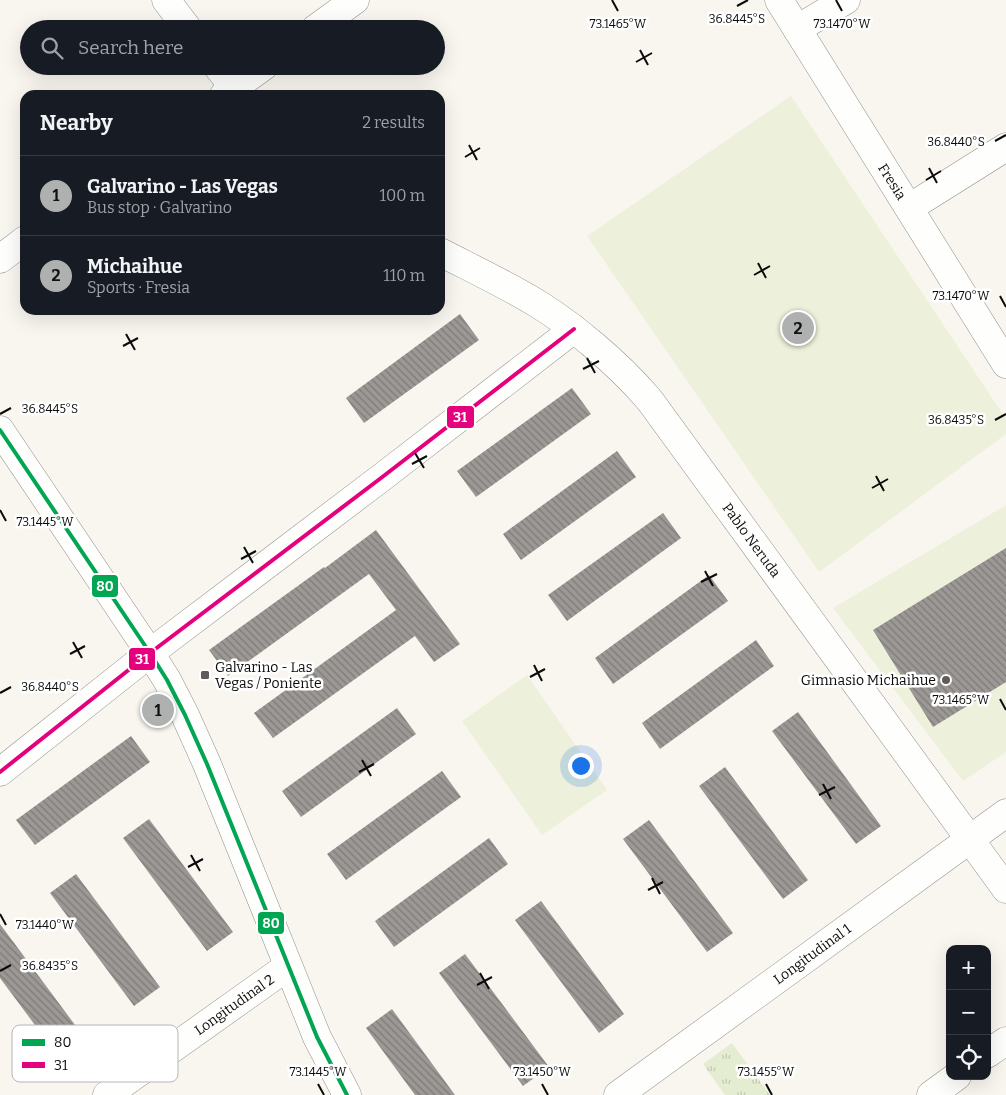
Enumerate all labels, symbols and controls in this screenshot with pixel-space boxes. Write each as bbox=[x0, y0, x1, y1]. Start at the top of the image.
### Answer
text: 36.8445°S bbox=[709, 12, 765, 26]
text: 73.1465°W bbox=[590, 17, 647, 31]
text: 73.1470°W bbox=[814, 17, 871, 31]
search box bbox=[20, 20, 445, 75]
icon: search bbox=[38, 34, 66, 62]
text: Search here bbox=[78, 36, 183, 59]
text: Nearby bbox=[40, 110, 113, 136]
text: 2 results bbox=[362, 113, 425, 132]
text: 36.8440°S bbox=[927, 135, 985, 149]
street label: Fresia bbox=[874, 161, 910, 203]
text: Galvarino - Las Vegas bbox=[87, 175, 278, 198]
text: 1 bbox=[53, 186, 59, 205]
text: 100 m bbox=[380, 186, 425, 205]
text: Bus stop · Galvarino bbox=[87, 198, 232, 217]
text: Michaihue bbox=[87, 255, 183, 278]
text: 2 bbox=[51, 266, 61, 285]
text: 110 m bbox=[383, 266, 425, 285]
text: Sports · Fresia bbox=[87, 278, 190, 297]
text: 73.1470°W bbox=[933, 289, 990, 303]
pin: 2 bbox=[782, 309, 814, 347]
text: 36.8445°S bbox=[22, 402, 78, 416]
line badge: 31 bbox=[446, 405, 475, 429]
text: 31 bbox=[453, 409, 467, 426]
text: 36.8435°S bbox=[928, 413, 984, 427]
street label: Pablo Neruda bbox=[719, 500, 784, 581]
text: 73.1445°W bbox=[16, 515, 74, 529]
line badge: 80 bbox=[91, 574, 119, 598]
text: 80 bbox=[96, 578, 114, 595]
line badge: 31 bbox=[128, 647, 156, 671]
text: 31 bbox=[135, 651, 149, 668]
place label: Galvarino - Las Vegas / Poniente bbox=[215, 659, 322, 692]
marker: Galvarino - Las Vegas / Poniente bbox=[199, 669, 211, 681]
place label: Gimnasio Michaihue bbox=[801, 672, 936, 689]
marker: Gimnasio Michaihue bbox=[940, 674, 952, 686]
text: 36.8440°S bbox=[21, 680, 79, 694]
pin: 1 bbox=[142, 691, 174, 729]
text: 73.1465°W bbox=[933, 693, 990, 707]
your location bbox=[568, 753, 594, 779]
line badge: 80 bbox=[257, 911, 285, 935]
text: 80 bbox=[262, 915, 280, 932]
text: 73.1440°W bbox=[16, 918, 75, 932]
street label: Longitudinal 1 bbox=[770, 920, 855, 988]
map controls bbox=[946, 945, 991, 1080]
button: + bbox=[946, 945, 991, 990]
text: 36.8435°S bbox=[22, 959, 78, 973]
street label: Longitudinal 2 bbox=[191, 971, 277, 1039]
button: − bbox=[946, 990, 991, 1035]
legend bbox=[12, 1025, 178, 1082]
text: 80 bbox=[54, 1034, 71, 1051]
button: locate bbox=[946, 1035, 991, 1080]
text: 31 bbox=[54, 1057, 68, 1074]
text: 73.1445°W bbox=[289, 1065, 347, 1079]
text: 73.1450°W bbox=[513, 1065, 572, 1079]
text: 73.1455°W bbox=[738, 1065, 795, 1079]

